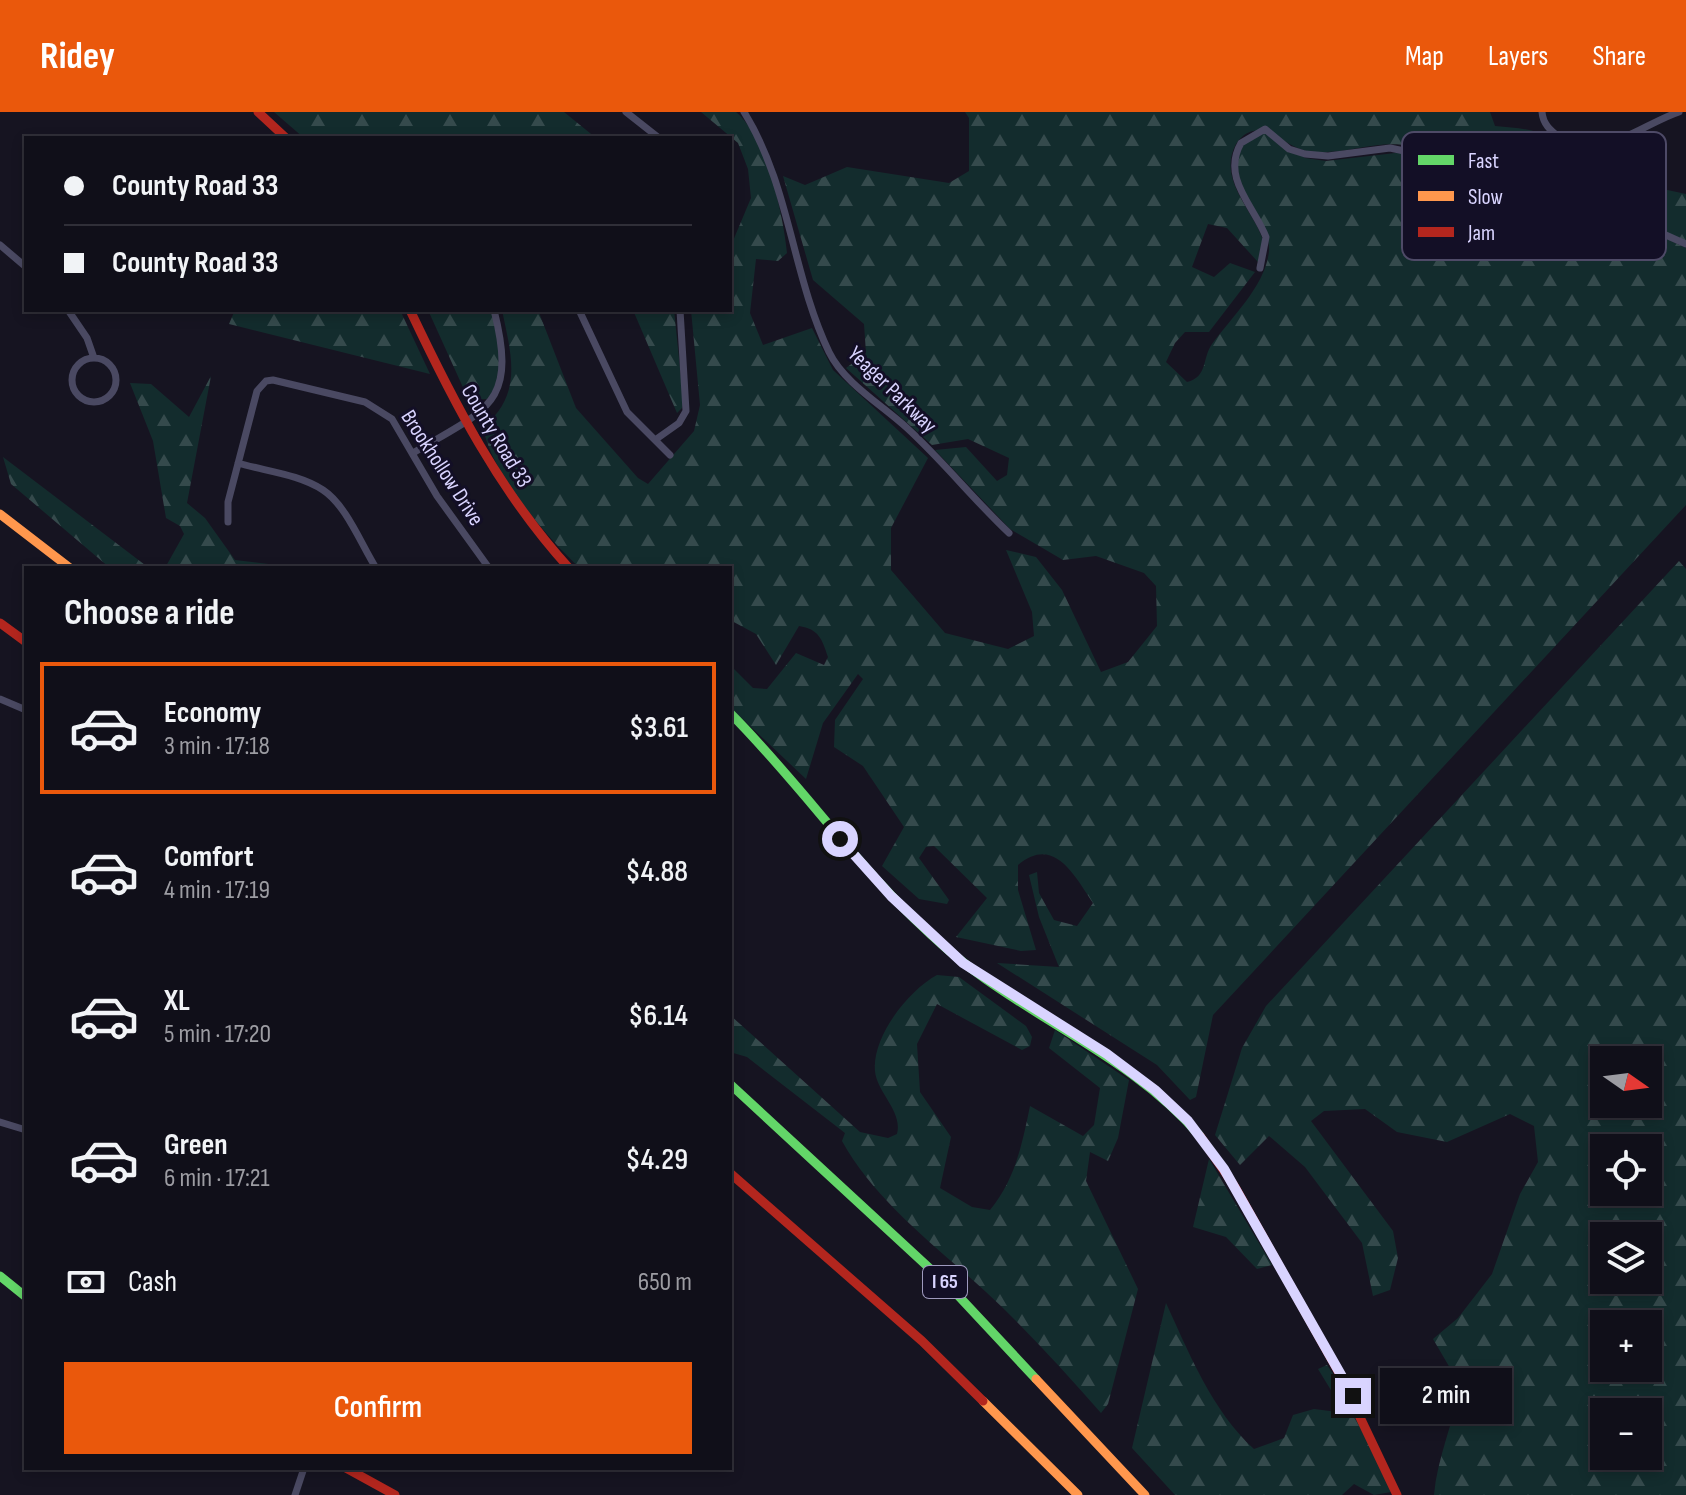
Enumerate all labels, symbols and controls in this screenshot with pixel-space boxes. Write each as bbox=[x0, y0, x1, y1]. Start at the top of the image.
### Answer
text: Ridey bbox=[40, 34, 115, 79]
text: Map bbox=[1405, 40, 1444, 73]
text: Layers bbox=[1488, 40, 1548, 73]
text: Share bbox=[1592, 40, 1646, 73]
legend bbox=[1402, 132, 1666, 260]
text: Fast bbox=[1468, 148, 1499, 175]
text: County Road 33 bbox=[112, 168, 279, 204]
text: Slow bbox=[1468, 184, 1503, 211]
text: Jam bbox=[1467, 220, 1495, 247]
text: County Road 33 bbox=[112, 245, 279, 281]
street label: Yeager Parkway bbox=[842, 341, 943, 440]
street label: County Road 33 bbox=[455, 379, 537, 493]
street label: Brookhollow Drive bbox=[395, 405, 489, 531]
text: Choose a ride bbox=[64, 592, 235, 635]
icon: car bbox=[68, 692, 140, 764]
text: Economy bbox=[164, 695, 261, 731]
text: $3.61 bbox=[629, 710, 688, 746]
text: 3 min · 17:18 bbox=[164, 731, 270, 762]
route start bbox=[822, 821, 858, 857]
icon: car bbox=[68, 836, 140, 908]
text: Comfort bbox=[164, 839, 254, 875]
text: $4.88 bbox=[626, 854, 688, 890]
text: 4 min · 17:19 bbox=[164, 875, 270, 906]
icon: car bbox=[68, 980, 140, 1052]
text: XL bbox=[164, 983, 190, 1019]
text: $6.14 bbox=[628, 998, 688, 1034]
text: 5 min · 17:20 bbox=[164, 1019, 271, 1050]
north arrow bbox=[1590, 1046, 1662, 1118]
map controls bbox=[1590, 1046, 1662, 1470]
icon: car bbox=[68, 1124, 140, 1196]
text: Green bbox=[164, 1127, 228, 1163]
button: locate bbox=[1590, 1134, 1662, 1206]
text: $4.29 bbox=[626, 1142, 688, 1178]
text: 6 min · 17:21 bbox=[164, 1163, 270, 1194]
button: layers bbox=[1590, 1222, 1662, 1294]
icon: cash bbox=[64, 1260, 108, 1304]
text: Cash bbox=[128, 1264, 177, 1300]
road number: I 65 bbox=[923, 1266, 967, 1298]
text: 650 m bbox=[638, 1267, 692, 1298]
button: + bbox=[1590, 1310, 1662, 1382]
button: Confirm bbox=[64, 1362, 692, 1454]
callout: 2 min bbox=[1381, 1368, 1513, 1424]
route end bbox=[1335, 1378, 1371, 1414]
text: 2 min bbox=[1422, 1380, 1470, 1411]
button: − bbox=[1590, 1398, 1662, 1470]

